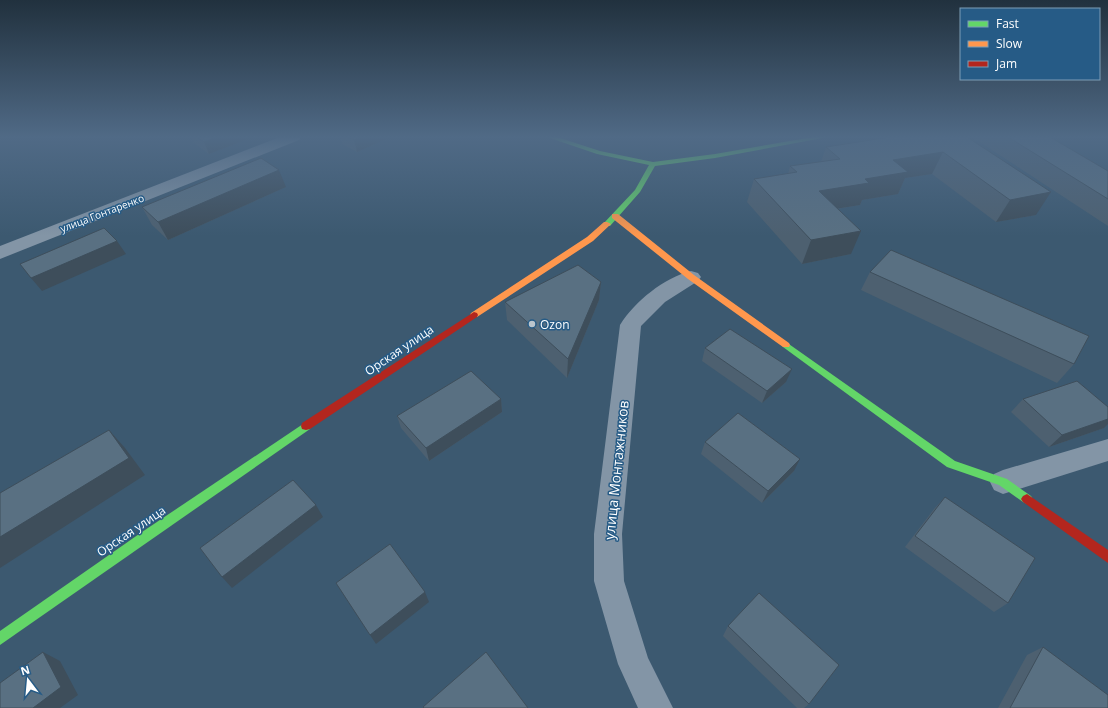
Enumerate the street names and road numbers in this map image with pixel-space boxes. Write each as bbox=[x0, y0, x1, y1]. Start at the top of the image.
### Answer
street label: улица Гонтаренко bbox=[58, 191, 146, 235]
street label: Орская улица bbox=[361, 321, 437, 379]
street label: улица Монтажников bbox=[599, 399, 633, 541]
street label: Орская улица bbox=[93, 502, 169, 560]

